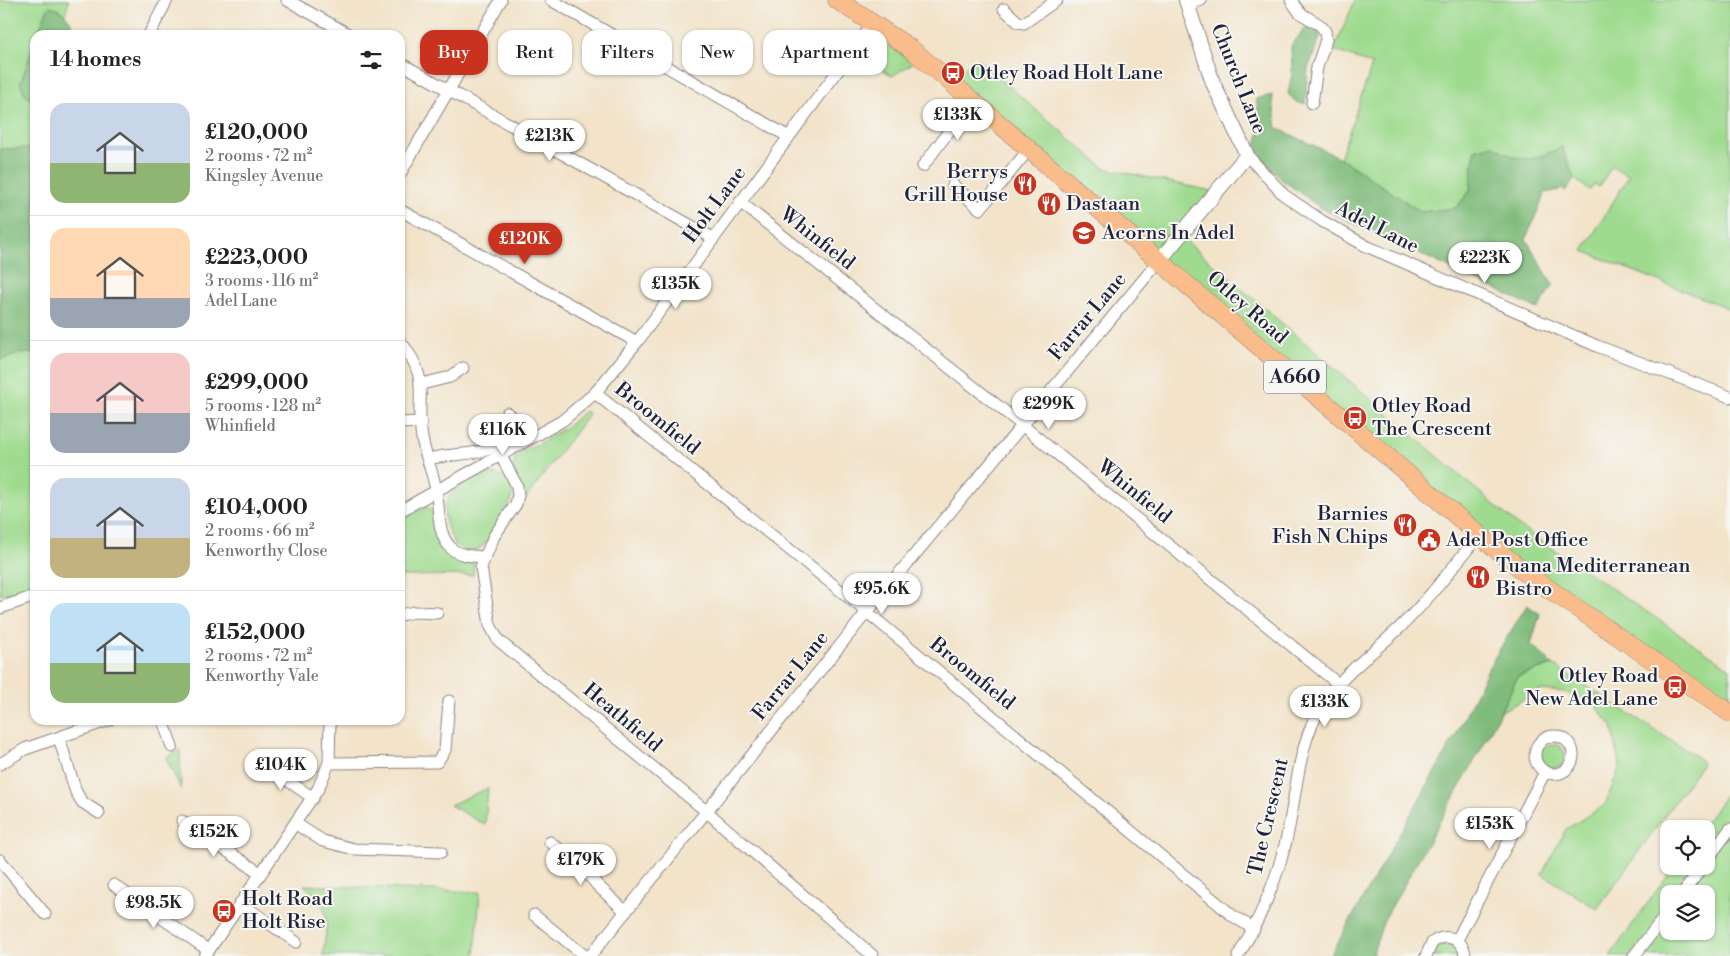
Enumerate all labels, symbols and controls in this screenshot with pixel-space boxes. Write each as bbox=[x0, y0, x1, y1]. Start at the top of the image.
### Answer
street label: Church Lane bbox=[1205, 20, 1271, 138]
chip: Buy bbox=[420, 30, 488, 75]
chip: Rent bbox=[498, 30, 572, 75]
chip: Filters bbox=[582, 30, 672, 75]
chip: New bbox=[682, 30, 753, 75]
chip: Apartment bbox=[763, 30, 887, 75]
icon: filters bbox=[357, 46, 385, 74]
text: 14 homes bbox=[50, 47, 141, 73]
bus stop icon: Otley Road Holt Lane bbox=[940, 60, 966, 86]
place label: Otley Road Holt Lane bbox=[970, 61, 1163, 86]
pin: £133K bbox=[923, 98, 993, 141]
text: £133K bbox=[934, 105, 982, 125]
text: £120,000 bbox=[205, 120, 308, 146]
pin: £213K bbox=[515, 120, 585, 162]
icon: home bbox=[90, 123, 150, 183]
text: £213K bbox=[525, 126, 575, 146]
text: 2 rooms · 72 m² bbox=[205, 146, 312, 166]
place label: Berrys Grill House bbox=[904, 160, 1008, 208]
street label: Holt Lane bbox=[678, 162, 752, 248]
text: Kingsley Avenue bbox=[205, 166, 323, 186]
restaurant icon: Berrys Grill House bbox=[1012, 171, 1038, 197]
restaurant icon: Dastaan bbox=[1036, 191, 1062, 217]
place label: Dastaan bbox=[1066, 192, 1140, 217]
street label: Adel Lane bbox=[1330, 196, 1423, 260]
street label: Whinfield bbox=[774, 201, 860, 276]
school or university icon: Acorns In Adel bbox=[1071, 220, 1097, 246]
place label: Acorns In Adel bbox=[1101, 221, 1235, 246]
pin: £120K bbox=[490, 222, 560, 265]
text: £120K bbox=[499, 229, 551, 249]
pin: £223K bbox=[1450, 242, 1520, 284]
text: £223,000 bbox=[205, 245, 308, 271]
icon: home bbox=[90, 248, 150, 308]
text: £223K bbox=[1459, 248, 1511, 268]
street label: Otley Road bbox=[1201, 266, 1293, 350]
pin: £135K bbox=[641, 268, 711, 310]
street label: Farrar Lane bbox=[1044, 268, 1132, 366]
text: 3 rooms · 116 m² bbox=[205, 271, 318, 291]
text: £135K bbox=[651, 274, 701, 294]
text: Adel Lane bbox=[205, 291, 277, 311]
road number: A660 bbox=[1264, 361, 1326, 394]
text: £299,000 bbox=[205, 370, 309, 396]
icon: home bbox=[90, 373, 150, 433]
street label: Broomfield bbox=[609, 377, 705, 461]
pin: £299K bbox=[1014, 388, 1084, 430]
text: £299K bbox=[1023, 394, 1075, 414]
place label: Otley Road The Crescent bbox=[1372, 394, 1492, 442]
text: 5 rooms · 128 m² bbox=[205, 396, 321, 416]
bus stop icon: Otley Road The Crescent bbox=[1342, 405, 1368, 431]
pin: £116K bbox=[468, 414, 538, 456]
text: Whinfield bbox=[205, 416, 276, 436]
text: £116K bbox=[479, 420, 527, 440]
street label: Whinfield bbox=[1091, 454, 1177, 530]
text: £104,000 bbox=[205, 495, 308, 521]
icon: home bbox=[90, 498, 150, 558]
place label: Barnies Fish N Chips bbox=[1272, 502, 1388, 550]
restaurant icon: Barnies Fish N Chips bbox=[1392, 512, 1418, 538]
text: 2 rooms · 66 m² bbox=[205, 521, 315, 541]
public building icon: Adel Post Office bbox=[1416, 527, 1442, 553]
place label: Adel Post Office bbox=[1445, 528, 1588, 553]
text: Kenworthy Close bbox=[205, 541, 328, 561]
place label: Tuana Mediterranean Bistro bbox=[1495, 554, 1690, 602]
restaurant icon: Tuana Mediterranean Bistro bbox=[1465, 564, 1491, 590]
pin: £95.6K bbox=[841, 572, 923, 615]
text: £95.6K bbox=[854, 579, 910, 599]
text: £152,000 bbox=[205, 620, 305, 646]
icon: home bbox=[90, 623, 150, 683]
street label: Farrar Lane bbox=[747, 626, 835, 726]
street label: Broomfield bbox=[924, 632, 1020, 716]
text: 2 rooms · 72 m² bbox=[205, 646, 312, 666]
place label: Otley Road New Adel Lane bbox=[1525, 664, 1659, 712]
text: Kenworthy Vale bbox=[205, 666, 319, 686]
bus stop icon: Otley Road New Adel Lane bbox=[1662, 674, 1688, 700]
street label: Heathfield bbox=[578, 678, 667, 759]
pin: £133K bbox=[1290, 686, 1360, 728]
text: £133K bbox=[1301, 692, 1349, 712]
pin: £104K bbox=[246, 748, 316, 791]
text: £104K bbox=[255, 755, 307, 775]
street label: The Crescent bbox=[1243, 756, 1295, 878]
pin: £153K bbox=[1455, 808, 1525, 850]
text: £153K bbox=[1465, 814, 1515, 834]
pin: £152K bbox=[179, 816, 249, 858]
map controls bbox=[1660, 820, 1715, 940]
button: locate bbox=[1660, 820, 1715, 875]
text: £152K bbox=[189, 822, 239, 842]
pin: £179K bbox=[546, 844, 616, 886]
text: £179K bbox=[557, 850, 605, 870]
button: layers bbox=[1660, 885, 1715, 940]
pin: £98.5K bbox=[113, 886, 195, 929]
place label: Holt Road Holt Rise bbox=[242, 887, 333, 935]
text: £98.5K bbox=[126, 893, 182, 913]
bus stop icon: Holt Road Holt Rise bbox=[211, 898, 237, 924]

